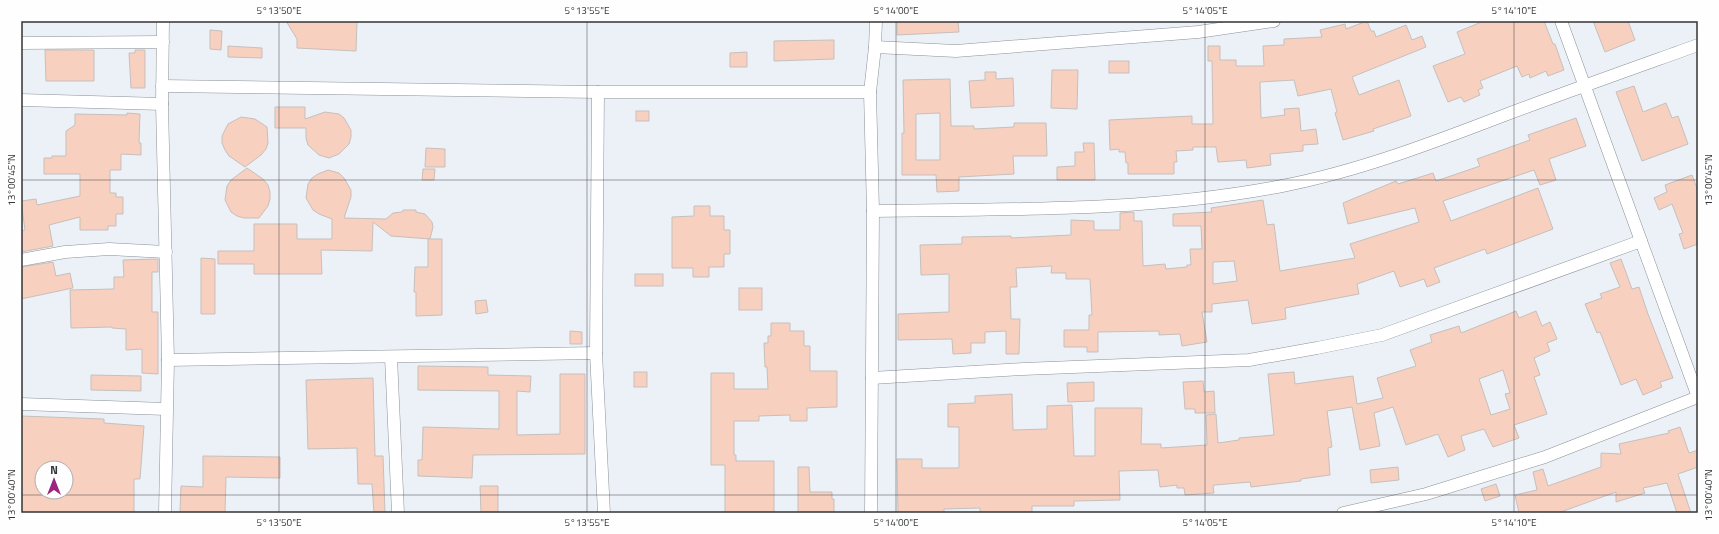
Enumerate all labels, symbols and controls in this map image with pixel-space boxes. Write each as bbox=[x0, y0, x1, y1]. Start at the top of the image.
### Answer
text: 5°13'50"E bbox=[257, 3, 302, 18]
text: 5°13'55"E bbox=[565, 3, 610, 18]
text: 5°14'00"E bbox=[874, 3, 919, 18]
text: 5°14'05"E bbox=[1183, 3, 1228, 18]
text: 5°14'10"E bbox=[1492, 3, 1537, 18]
text: 13°00'45"N bbox=[4, 154, 19, 206]
text: 13°00'45"N bbox=[1701, 154, 1716, 206]
north arrow bbox=[34, 460, 74, 500]
text: N bbox=[50, 462, 58, 478]
text: 13°00'40"N bbox=[4, 469, 19, 521]
text: 13°00'40"N bbox=[1701, 469, 1716, 521]
text: 5°13'50"E bbox=[257, 515, 302, 530]
text: 5°13'55"E bbox=[565, 515, 610, 530]
text: 5°14'00"E bbox=[874, 515, 919, 530]
text: 5°14'05"E bbox=[1183, 515, 1228, 530]
text: 5°14'10"E bbox=[1492, 515, 1537, 530]

